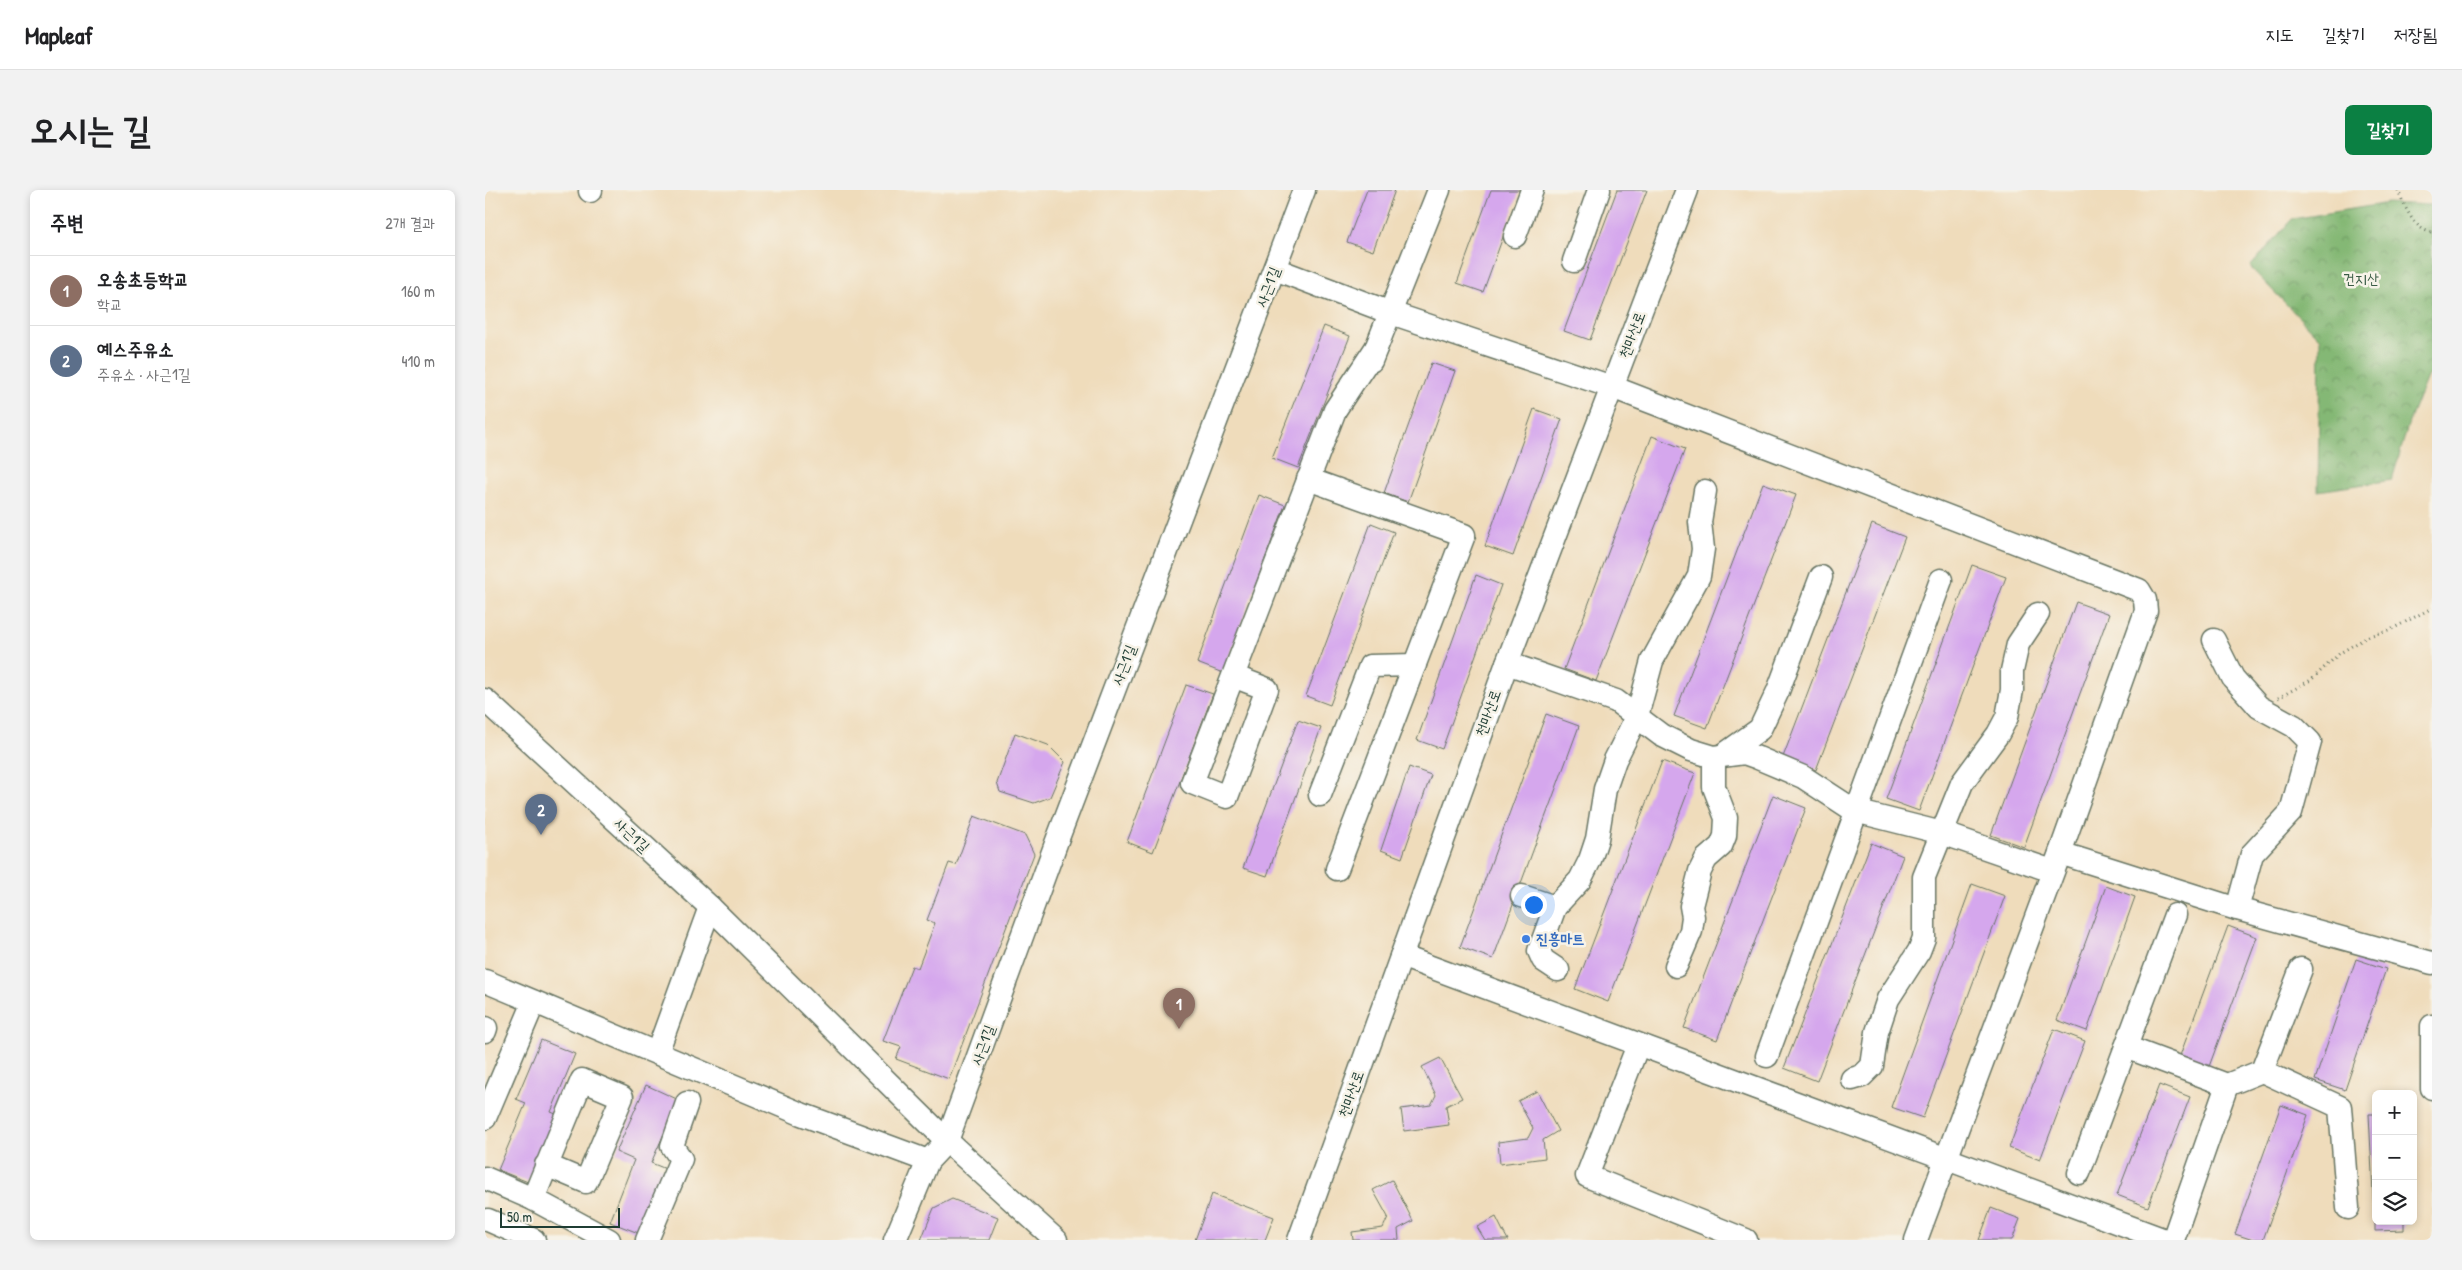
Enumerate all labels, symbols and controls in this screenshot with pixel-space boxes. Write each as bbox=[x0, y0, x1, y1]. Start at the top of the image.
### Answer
text: Mapleaf bbox=[25, 19, 93, 51]
text: 지도 bbox=[2265, 22, 2294, 47]
text: 길찾기 bbox=[2322, 22, 2366, 47]
text: 저장됨 bbox=[2394, 22, 2437, 47]
button: 길찾기 bbox=[2345, 105, 2432, 155]
text: 오시는 길 bbox=[30, 106, 151, 153]
text: 주변 bbox=[50, 208, 84, 237]
text: 2개 결과 bbox=[385, 212, 435, 234]
street label: 사근1길 bbox=[1250, 264, 1285, 310]
text: 오송초등학교 bbox=[97, 266, 189, 292]
park label: 건지산 bbox=[2343, 268, 2379, 289]
text: 1 bbox=[63, 280, 69, 302]
text: 160 m bbox=[401, 280, 435, 302]
text: 학교 bbox=[97, 293, 123, 315]
street label: 천마산로 bbox=[1613, 309, 1650, 361]
text: 예스주유소 bbox=[97, 336, 173, 362]
text: 2 bbox=[62, 350, 70, 372]
text: 410 m bbox=[401, 350, 435, 372]
text: 주유소 · 사근1길 bbox=[97, 363, 191, 385]
street label: 사근1길 bbox=[1106, 642, 1141, 688]
street label: 천마산로 bbox=[1469, 687, 1506, 739]
pin: 2 bbox=[525, 794, 557, 835]
street label: 사근1길 bbox=[610, 813, 655, 857]
your location bbox=[1521, 892, 1547, 918]
place label: 진흥마트 bbox=[1536, 928, 1584, 949]
marker: 진흥마트 bbox=[1520, 933, 1532, 945]
pin: 1 bbox=[1163, 988, 1195, 1029]
street label: 사근1길 bbox=[966, 1022, 1000, 1068]
street label: 천마산로 bbox=[1332, 1068, 1369, 1120]
map controls bbox=[2372, 1090, 2417, 1225]
button: + bbox=[2372, 1090, 2417, 1135]
button: − bbox=[2372, 1135, 2417, 1180]
button: layers bbox=[2372, 1180, 2417, 1225]
scale bar bbox=[500, 1205, 620, 1228]
text: 50 m bbox=[507, 1207, 532, 1226]

